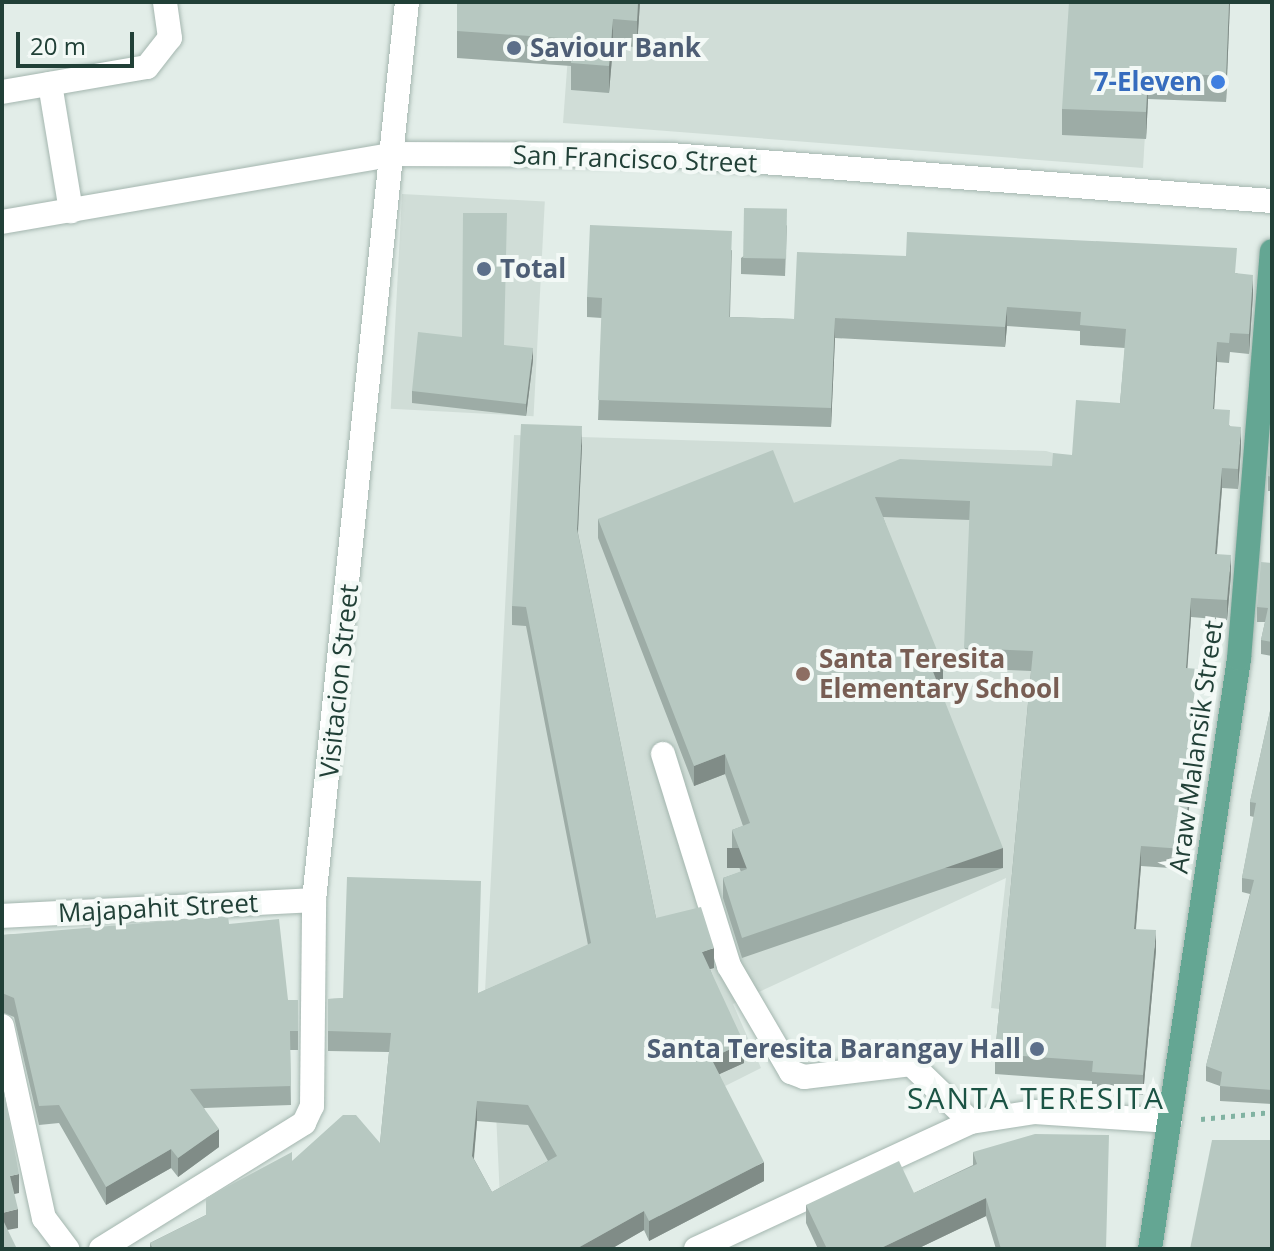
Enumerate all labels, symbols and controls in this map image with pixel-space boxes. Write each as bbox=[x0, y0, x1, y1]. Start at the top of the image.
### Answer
scale bar bbox=[20, 16, 138, 66]
text: 20 m bbox=[30, 29, 86, 62]
place label: Saviour Bank bbox=[530, 32, 701, 64]
marker: Saviour Bank bbox=[505, 39, 523, 57]
place label: 7-Eleven bbox=[1094, 66, 1202, 98]
marker: 7-Eleven bbox=[1209, 73, 1227, 91]
street label: San Francisco Street bbox=[512, 139, 758, 179]
place label: Total bbox=[500, 253, 566, 285]
marker: Total bbox=[475, 260, 493, 278]
street label: Visitacion Street bbox=[313, 583, 365, 779]
street label: Araw Malansik Street bbox=[1163, 618, 1229, 876]
place label: Santa Teresita Elementary School bbox=[819, 643, 1060, 704]
marker: Santa Teresita Elementary School bbox=[794, 665, 812, 683]
street label: Majapahit Street bbox=[57, 887, 259, 929]
place label: Santa Teresita Barangay Hall bbox=[647, 1033, 1021, 1065]
marker: Santa Teresita Barangay Hall bbox=[1028, 1040, 1046, 1058]
district label: SANTA TERESITA bbox=[907, 1080, 1165, 1116]

